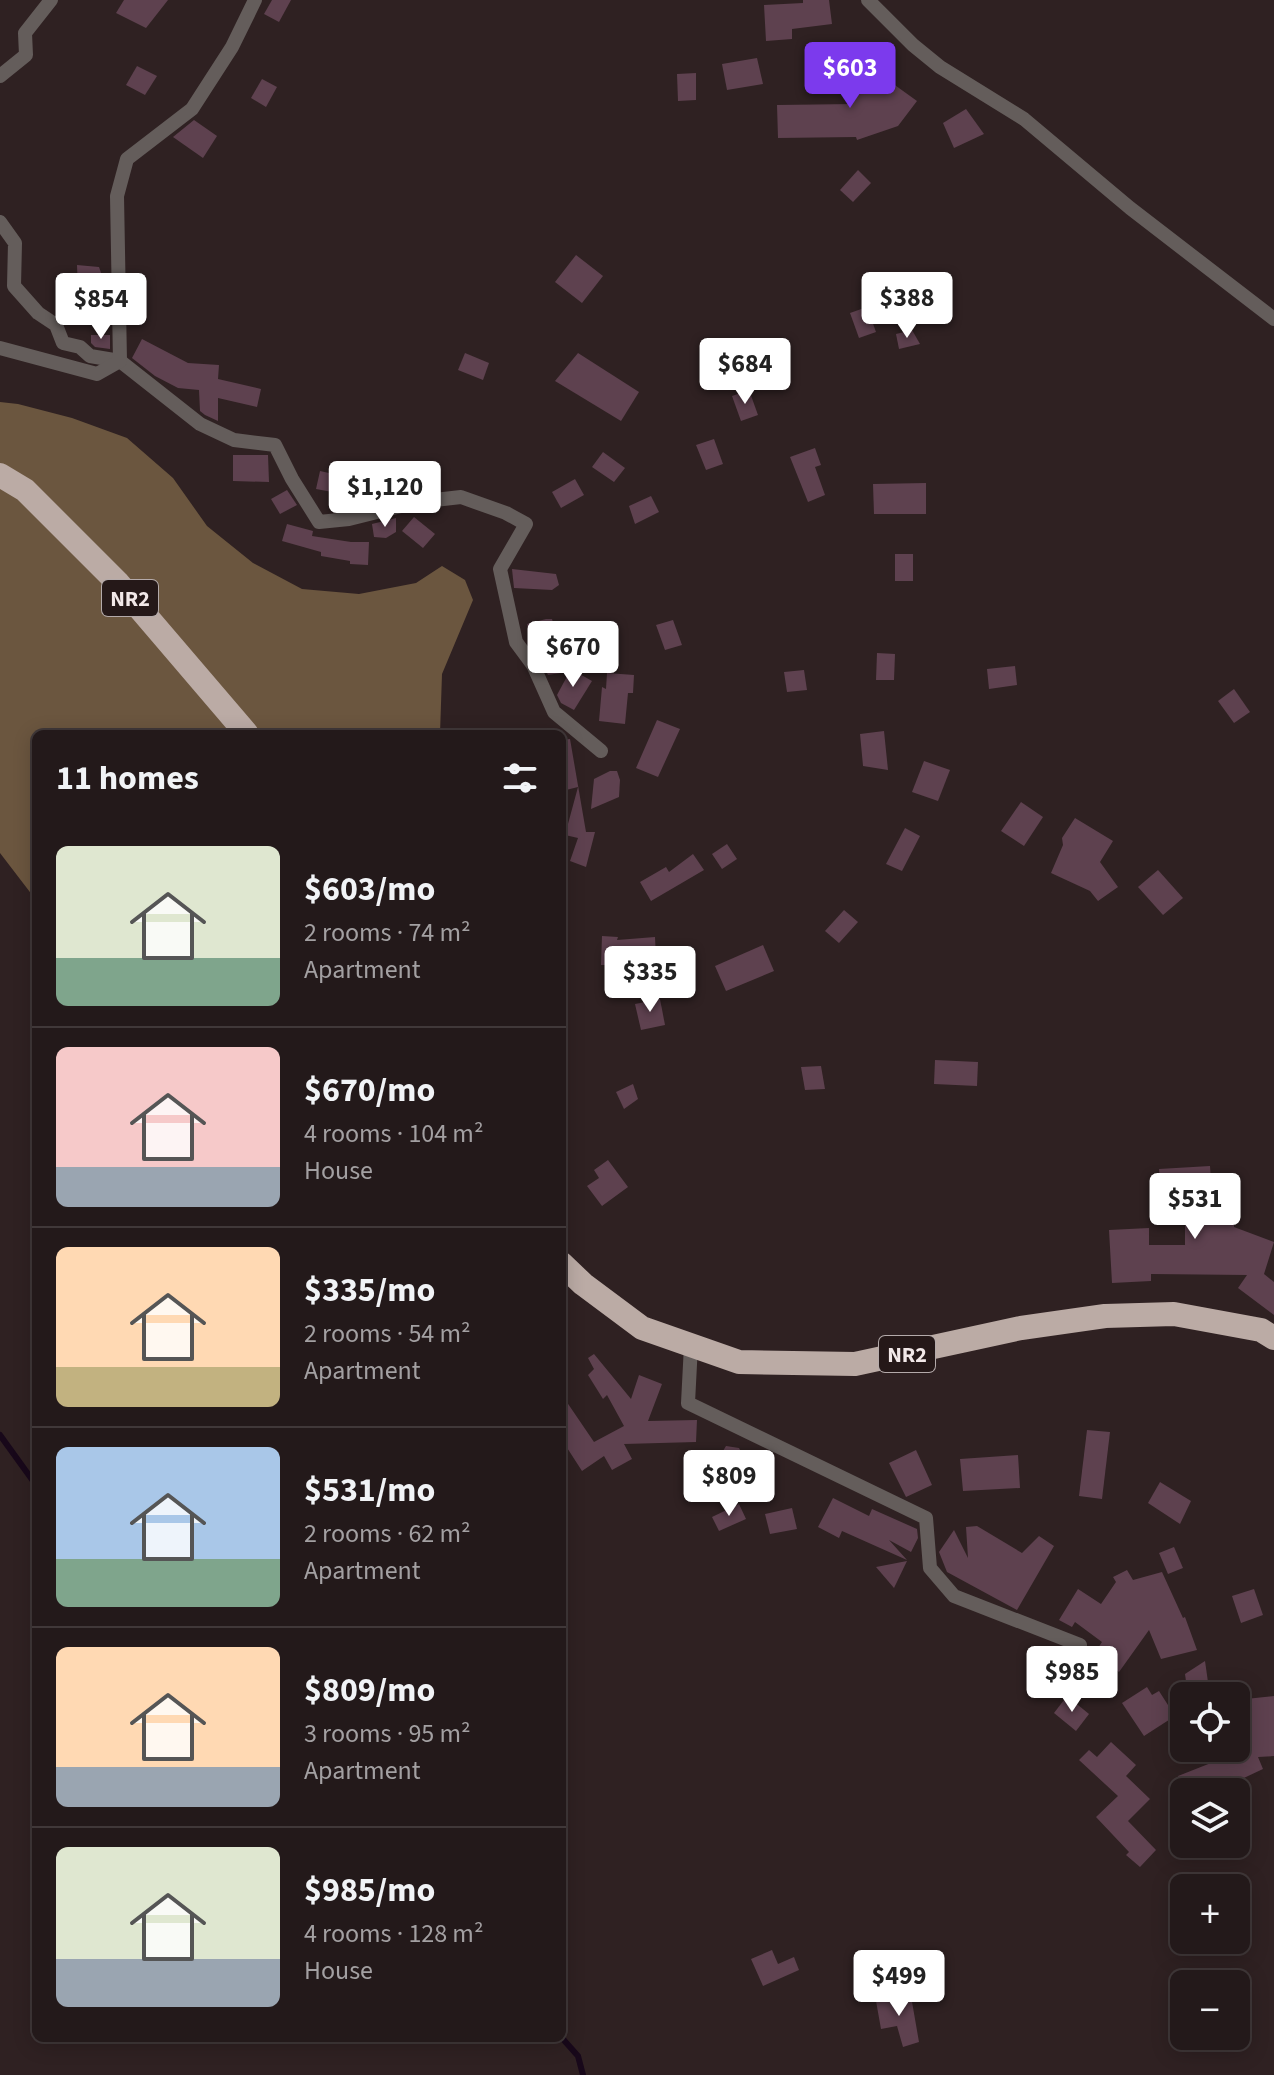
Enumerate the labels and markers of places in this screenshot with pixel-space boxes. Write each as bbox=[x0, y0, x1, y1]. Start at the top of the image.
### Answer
pin: $603 bbox=[803, 42, 897, 110]
pin: $388 bbox=[860, 272, 954, 340]
pin: $854 bbox=[54, 273, 148, 341]
pin: $684 bbox=[698, 338, 792, 406]
pin: $1,120 bbox=[320, 461, 450, 529]
pin: $670 bbox=[526, 621, 620, 689]
pin: $335 bbox=[603, 946, 697, 1014]
pin: $531 bbox=[1148, 1173, 1242, 1241]
pin: $809 bbox=[682, 1450, 776, 1518]
pin: $985 bbox=[1025, 1646, 1119, 1714]
pin: $499 bbox=[852, 1950, 946, 2018]

